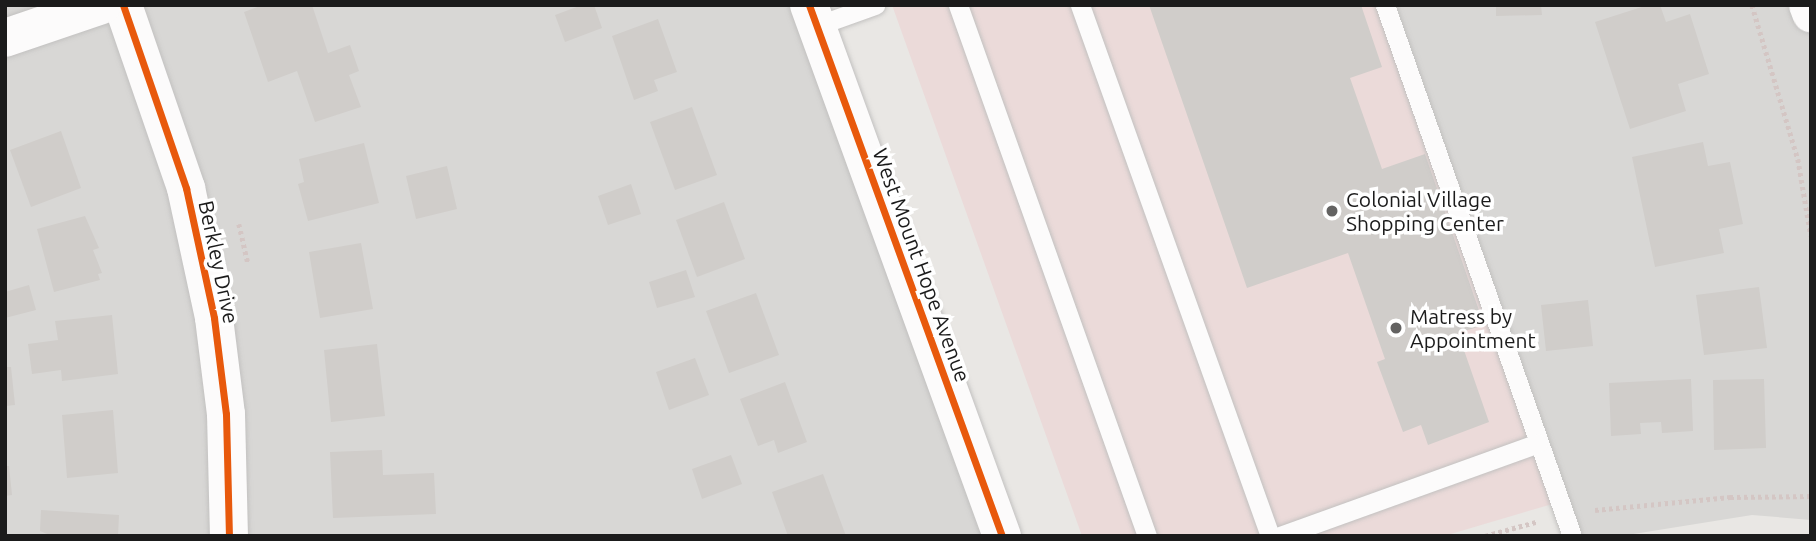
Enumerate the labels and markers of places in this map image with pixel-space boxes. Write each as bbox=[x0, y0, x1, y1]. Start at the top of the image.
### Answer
place label: Colonial Village Shopping Center bbox=[1346, 186, 1504, 236]
marker: Colonial Village Shopping Center bbox=[1324, 203, 1340, 219]
place label: Matress by Appointment bbox=[1410, 303, 1536, 353]
marker: Matress by Appointment bbox=[1388, 320, 1404, 336]

